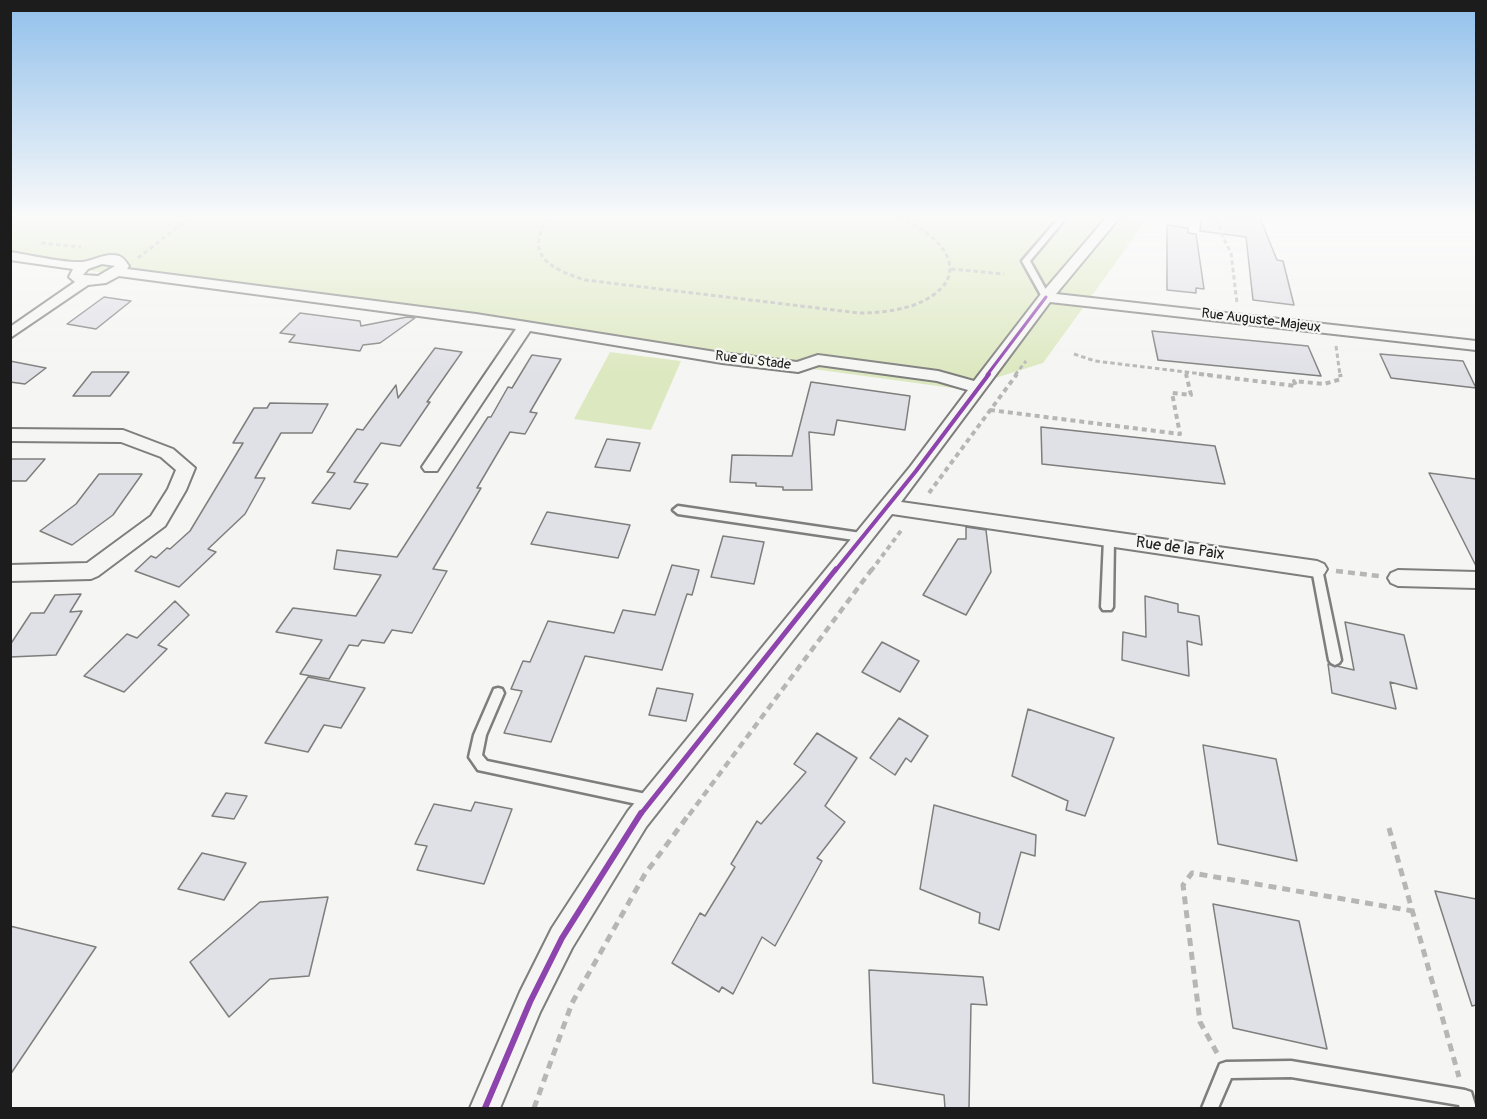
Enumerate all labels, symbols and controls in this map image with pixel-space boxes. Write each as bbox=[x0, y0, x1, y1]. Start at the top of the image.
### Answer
street label: Rue Auguste-Majeux bbox=[1200, 305, 1322, 337]
street label: Rue du Stade bbox=[714, 348, 792, 374]
street label: Rue de la Paix bbox=[1134, 533, 1226, 565]

